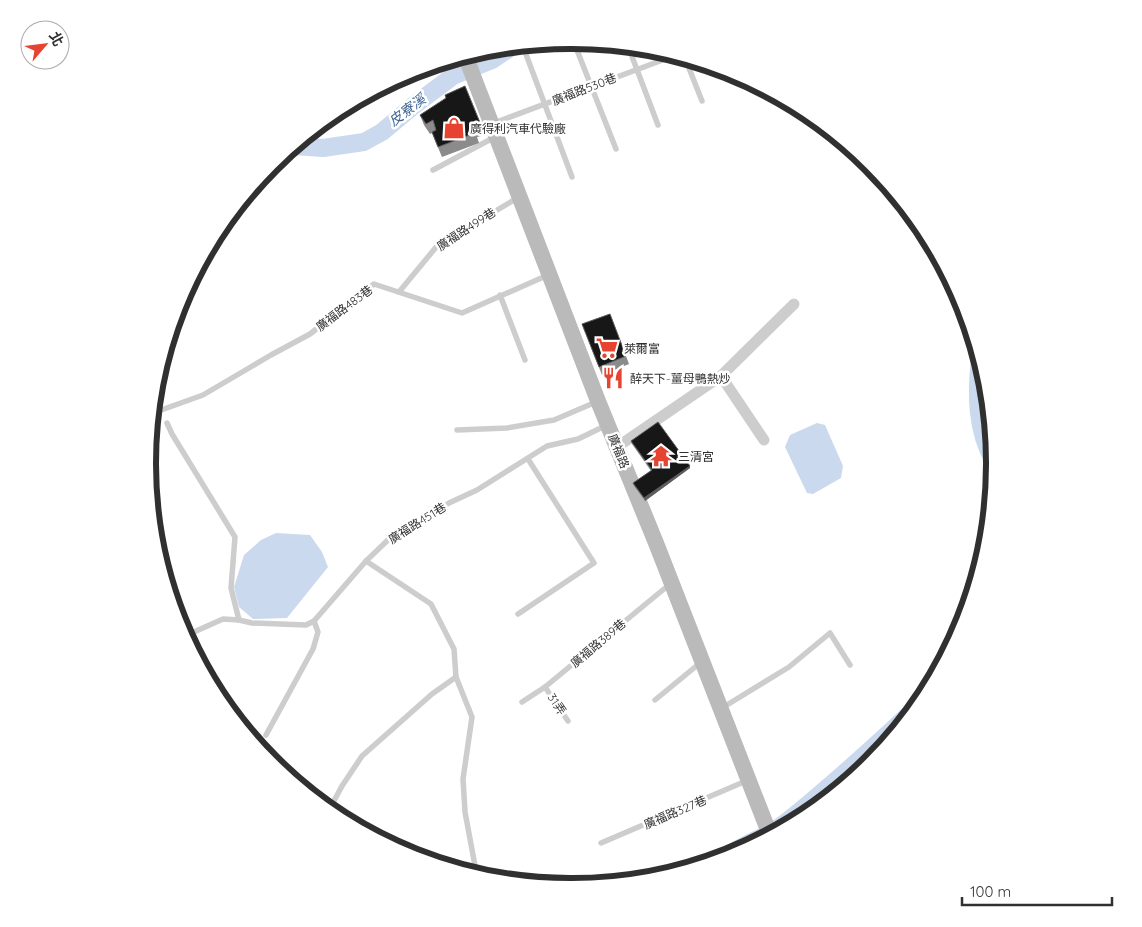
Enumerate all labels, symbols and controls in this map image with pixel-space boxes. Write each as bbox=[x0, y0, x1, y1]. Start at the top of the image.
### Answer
north arrow bbox=[20, 20, 70, 70]
text: 北 bbox=[45, 28, 68, 49]
street label: 廣福路530巷 bbox=[550, 70, 618, 108]
water label: 皮寮溪 bbox=[385, 89, 431, 130]
shop icon: 廣得利汽車代驗廠 bbox=[441, 115, 467, 141]
place label: 廣得利汽車代驗廠 bbox=[470, 121, 566, 136]
street label: 廣福路499巷 bbox=[434, 204, 498, 254]
street label: 廣福路483巷 bbox=[313, 282, 375, 334]
supermarket icon: 萊爾富 bbox=[594, 335, 620, 361]
place label: 萊爾富 bbox=[624, 341, 660, 356]
restaurant icon: 醉天下-薑母鴨熱炒 bbox=[600, 365, 626, 391]
place label: 醉天下-薑母鴨熱炒 bbox=[630, 371, 731, 386]
street label: 廣福路 bbox=[605, 431, 633, 471]
temple icon: 三清宮 bbox=[648, 443, 674, 469]
place label: 三清宮 bbox=[678, 449, 714, 464]
street label: 廣福路451巷 bbox=[385, 499, 449, 547]
street label: 廣福路389巷 bbox=[567, 616, 629, 670]
street label: 31弄 bbox=[544, 690, 570, 718]
street label: 廣福路327巷 bbox=[641, 792, 709, 832]
scale bar bbox=[962, 874, 1112, 906]
text: 100 m bbox=[970, 882, 1011, 901]

